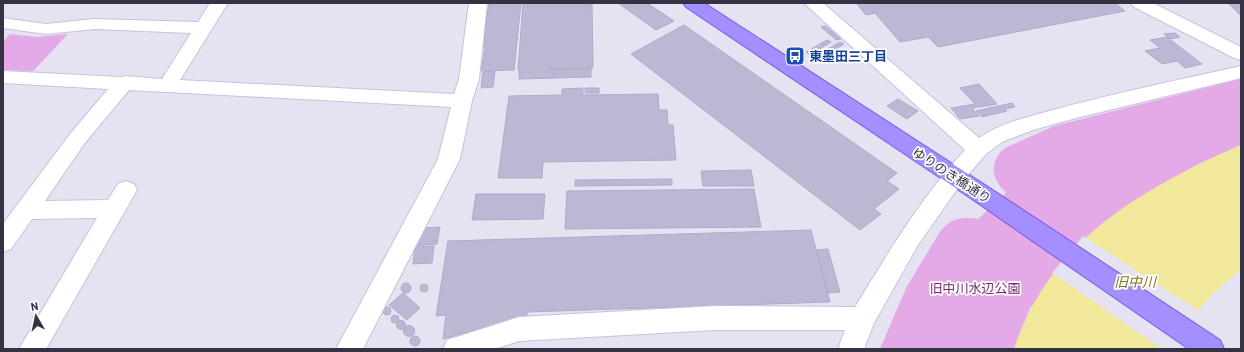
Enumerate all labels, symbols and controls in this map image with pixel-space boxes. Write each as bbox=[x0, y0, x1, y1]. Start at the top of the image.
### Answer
bus stop icon: 東墨田三丁目 bbox=[784, 45, 806, 67]
place label: 東墨田三丁目 bbox=[809, 48, 887, 64]
street label: ゆりのき橋通り bbox=[910, 144, 994, 206]
water label: 旧中川 bbox=[1114, 273, 1158, 290]
park label: 旧中川水辺公園 bbox=[929, 280, 1021, 296]
north arrow bbox=[16, 296, 56, 336]
text: N bbox=[30, 299, 39, 313]

